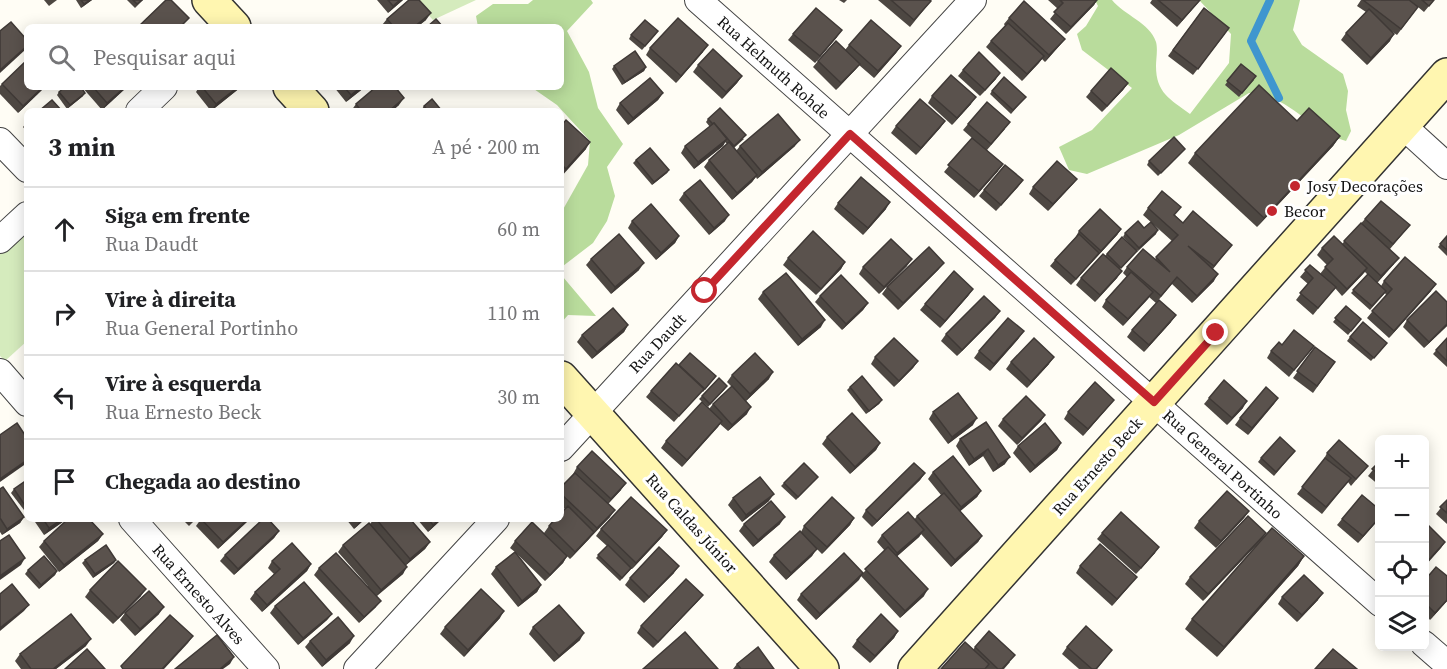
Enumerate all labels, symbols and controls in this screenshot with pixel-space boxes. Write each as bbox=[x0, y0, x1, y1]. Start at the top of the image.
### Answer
street label: Rua Helmuth Rohde bbox=[713, 11, 835, 123]
search box bbox=[24, 24, 564, 90]
icon: search bbox=[45, 41, 78, 74]
text: Pesquisar aqui bbox=[93, 42, 236, 72]
text: 3 min bbox=[48, 129, 115, 165]
text: A pé · 200 m bbox=[432, 133, 540, 161]
place label: Josy Decorações bbox=[1306, 175, 1423, 197]
marker: Josy Decorações bbox=[1288, 179, 1302, 193]
text: Siga em frente bbox=[105, 200, 250, 230]
place label: Becor bbox=[1284, 200, 1326, 222]
marker: Becor bbox=[1265, 204, 1279, 218]
icon: ahead bbox=[48, 213, 81, 246]
text: 60 m bbox=[497, 215, 540, 243]
text: Rua Daudt bbox=[105, 230, 198, 258]
route start bbox=[691, 277, 717, 303]
text: Vire à direita bbox=[105, 284, 236, 314]
icon: right bbox=[48, 297, 81, 330]
text: 110 m bbox=[487, 299, 540, 327]
street label: Rua Daudt bbox=[624, 308, 691, 378]
text: Rua General Portinho bbox=[105, 314, 298, 342]
route end bbox=[1202, 319, 1228, 345]
text: Vire à esquerda bbox=[105, 368, 261, 398]
icon: left bbox=[48, 381, 81, 414]
text: 30 m bbox=[497, 383, 540, 411]
text: Rua Ernesto Beck bbox=[105, 398, 261, 426]
street label: Rua General Portinho bbox=[1158, 404, 1288, 524]
street label: Rua Ernesto Beck bbox=[1047, 412, 1147, 520]
map controls bbox=[1375, 435, 1429, 651]
button: + bbox=[1375, 435, 1429, 489]
icon: arrive bbox=[48, 465, 81, 498]
text: Chegada ao destino bbox=[105, 466, 300, 496]
street label: Rua Caldas Júnior bbox=[641, 468, 743, 578]
button: − bbox=[1375, 489, 1429, 543]
street label: Rua Ernesto Alves bbox=[148, 539, 250, 649]
button: locate bbox=[1375, 543, 1429, 597]
button: layers bbox=[1375, 597, 1429, 651]

